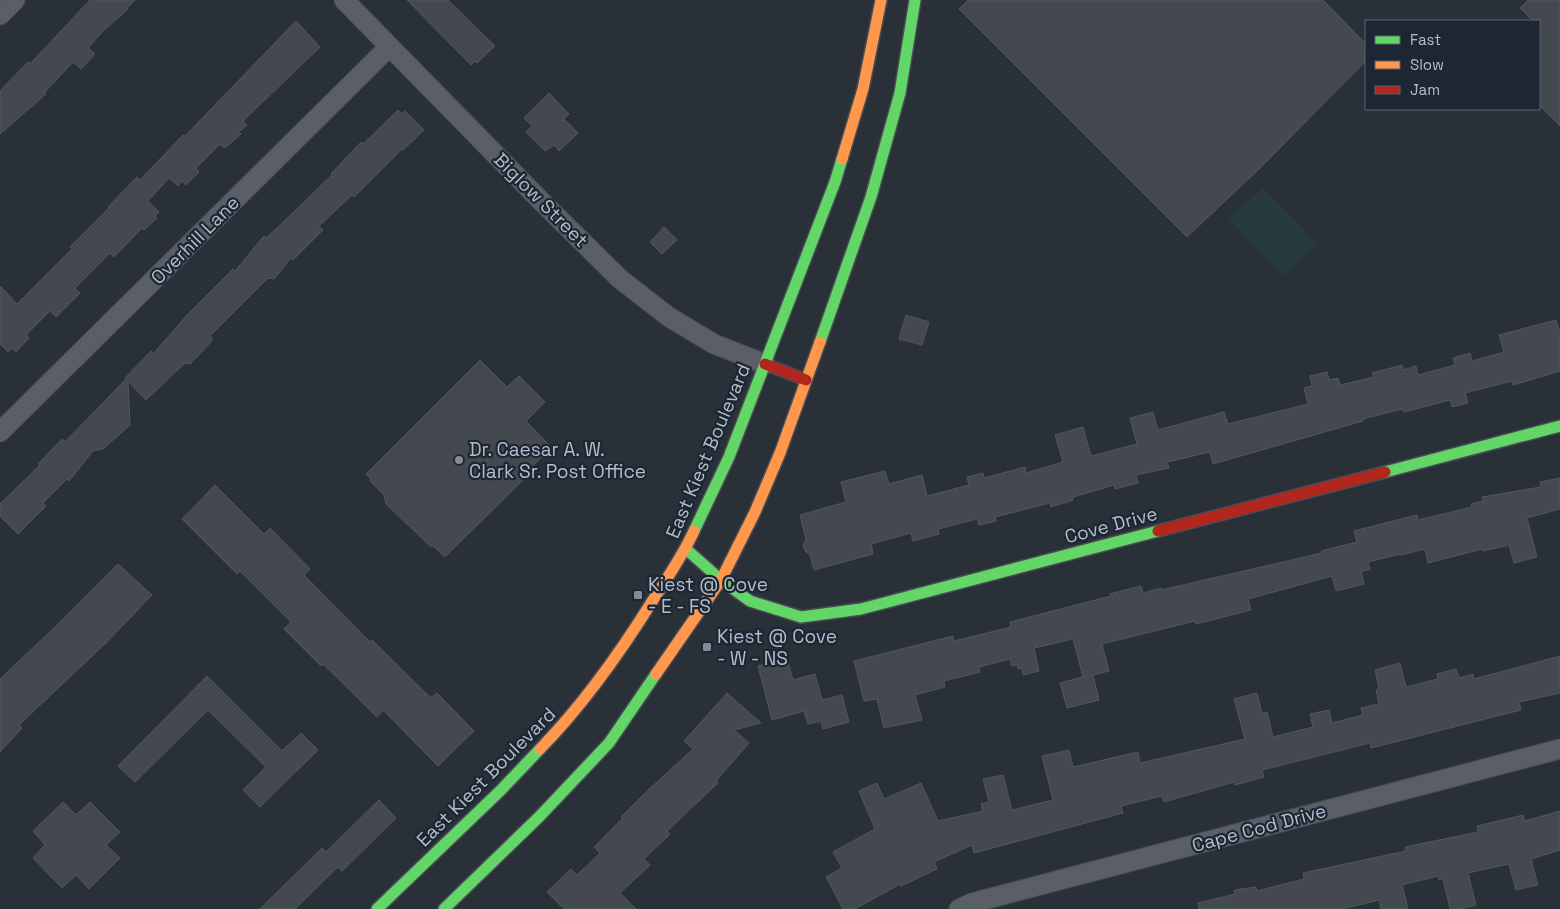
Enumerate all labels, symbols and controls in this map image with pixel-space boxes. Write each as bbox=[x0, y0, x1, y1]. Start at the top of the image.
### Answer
legend bbox=[1365, 20, 1540, 110]
text: Fast bbox=[1410, 30, 1441, 49]
text: Slow bbox=[1410, 55, 1444, 74]
text: Jam bbox=[1410, 80, 1440, 99]
street label: Biglow Street bbox=[488, 147, 594, 253]
street label: Overhill Lane bbox=[145, 190, 245, 290]
street label: East Kiest Boulevard bbox=[660, 360, 756, 542]
place label: Dr. Caesar A. W. Clark Sr. Post Office bbox=[469, 437, 646, 484]
marker: Dr. Caesar A. W. Clark Sr. Post Office bbox=[453, 454, 465, 466]
street label: Cove Drive bbox=[1062, 501, 1160, 549]
place label: Kiest @ Cove - E - FS bbox=[648, 572, 768, 619]
marker: Kiest @ Cove - E - FS bbox=[632, 589, 644, 601]
place label: Kiest @ Cove - W - NS bbox=[717, 624, 837, 671]
marker: Kiest @ Cove - W - NS bbox=[701, 641, 713, 653]
street label: East Kiest Boulevard bbox=[411, 702, 561, 852]
street label: Cape Cod Drive bbox=[1189, 798, 1329, 858]

